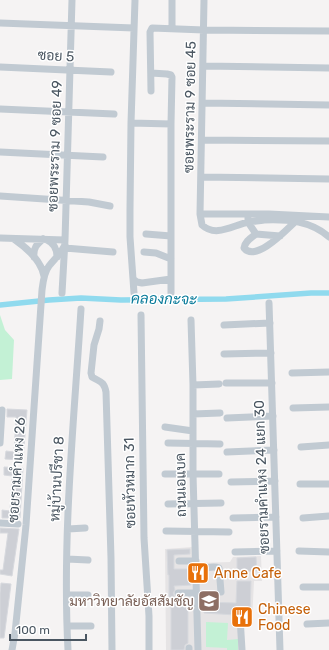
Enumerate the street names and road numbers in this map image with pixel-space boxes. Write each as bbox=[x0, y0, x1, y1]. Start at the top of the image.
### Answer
street label: ซอยพระราม 9 ซอย 45 bbox=[180, 41, 200, 173]
street label: ซอย 5 bbox=[37, 47, 75, 65]
street label: ซอยพระราม 9 ซอย 49 bbox=[44, 80, 66, 212]
street label: ซอยรามคำแหง 24 แยก 30 bbox=[251, 400, 273, 554]
street label: ซอยรามคำแหง 26 bbox=[5, 417, 29, 523]
street label: หมู่บ้านปรีชา 8 bbox=[45, 436, 69, 522]
street label: ซอยหัวหมาก 31 bbox=[121, 437, 139, 529]
street label: ถนนเอแบค bbox=[172, 453, 190, 517]

